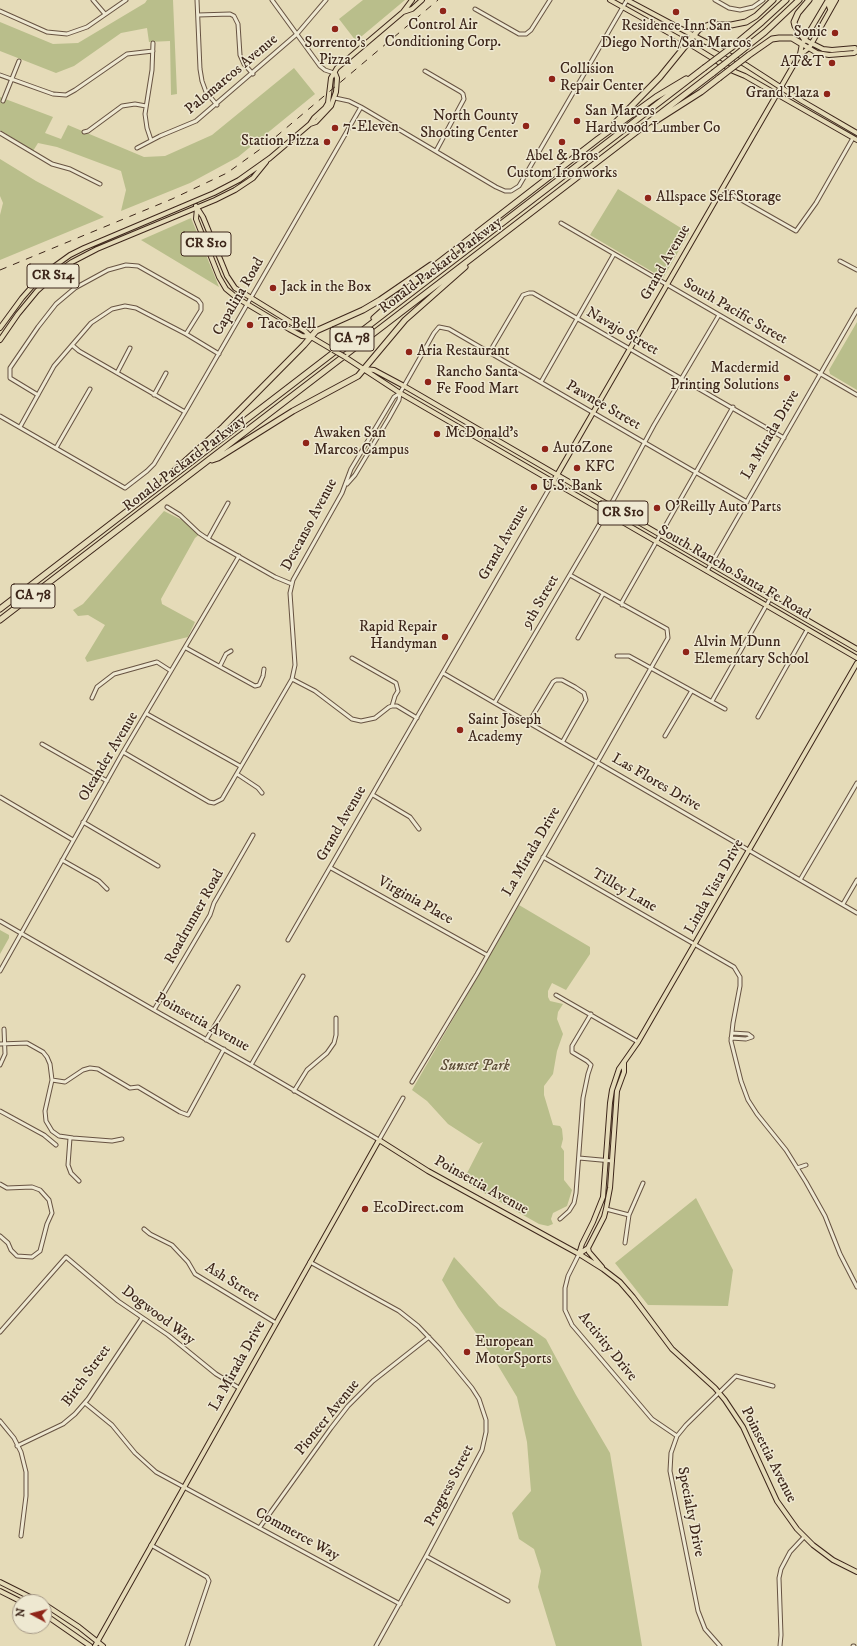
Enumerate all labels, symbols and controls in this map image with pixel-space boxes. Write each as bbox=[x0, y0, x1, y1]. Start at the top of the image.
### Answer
marker: Control Air Conditioning Corp. bbox=[438, 6, 448, 16]
marker: Residence Inn San Diego North/San Marcos bbox=[671, 7, 681, 17]
place label: Control Air Conditioning Corp. bbox=[385, 17, 501, 52]
place label: Residence Inn San Diego North/San Marcos bbox=[601, 18, 751, 53]
marker: Sorrento's Pizza bbox=[330, 24, 340, 34]
place label: Sonic bbox=[794, 24, 827, 42]
marker: Sonic bbox=[830, 28, 840, 38]
street label: Palomarcos Avenue bbox=[182, 31, 282, 119]
place label: Sorrento's Pizza bbox=[305, 35, 365, 70]
place label: AT&T bbox=[781, 54, 824, 72]
marker: AT&T bbox=[827, 58, 837, 68]
place label: Collision Repair Center bbox=[560, 61, 643, 96]
marker: Collision Repair Center bbox=[547, 74, 557, 84]
place label: Grand Plaza bbox=[746, 85, 819, 103]
marker: Grand Plaza bbox=[822, 89, 832, 99]
place label: San Marcos Hardwood Lumber Co bbox=[585, 103, 720, 138]
place label: North County Shooting Center bbox=[420, 108, 518, 143]
marker: San Marcos Hardwood Lumber Co bbox=[572, 116, 582, 126]
place label: 7-Eleven bbox=[343, 119, 399, 137]
marker: North County Shooting Center bbox=[521, 121, 531, 131]
marker: 7-Eleven bbox=[330, 123, 340, 133]
place label: Station Pizza bbox=[241, 133, 319, 151]
marker: Station Pizza bbox=[322, 137, 332, 147]
marker: Abel & Bros Custom Ironworks bbox=[557, 137, 567, 147]
place label: Abel & Bros Custom Ironworks bbox=[507, 148, 617, 183]
place label: Allspace Self Storage bbox=[656, 189, 781, 207]
marker: Allspace Self Storage bbox=[643, 193, 653, 203]
street label: Ronald Packard Parkway bbox=[376, 214, 506, 318]
street label: Grand Avenue bbox=[637, 222, 695, 304]
road number: CR S10 bbox=[181, 232, 231, 256]
street label: Capalina Road bbox=[209, 255, 269, 339]
road number: CR S14 bbox=[27, 264, 79, 288]
street label: South Pacific Street bbox=[680, 275, 790, 349]
place label: Jack in the Box bbox=[281, 279, 371, 297]
marker: Jack in the Box bbox=[268, 283, 278, 293]
street label: Navajo Street bbox=[582, 304, 662, 360]
place label: Taco Bell bbox=[258, 316, 316, 334]
marker: Taco Bell bbox=[245, 320, 255, 330]
road number: CA 78 bbox=[330, 327, 374, 351]
place label: Aria Restaurant bbox=[417, 343, 510, 361]
marker: Aria Restaurant bbox=[404, 347, 414, 357]
place label: Macdermid Printing Solutions bbox=[670, 360, 779, 395]
place label: Rancho Santa Fe Food Mart bbox=[436, 364, 519, 399]
marker: Macdermid Printing Solutions bbox=[782, 373, 792, 383]
marker: Rancho Santa Fe Food Mart bbox=[423, 377, 433, 387]
street label: Pawnee Street bbox=[562, 377, 644, 435]
street label: La Mirada Drive bbox=[738, 387, 804, 483]
street label: Ronald Packard Parkway bbox=[120, 412, 250, 516]
place label: Awaken San Marcos Campus bbox=[314, 425, 409, 460]
place label: McDonald's bbox=[445, 425, 518, 443]
marker: McDonald's bbox=[432, 429, 442, 439]
marker: Awaken San Marcos Campus bbox=[301, 438, 311, 448]
place label: AutoZone bbox=[553, 440, 613, 458]
marker: AutoZone bbox=[540, 444, 550, 454]
place label: KFC bbox=[585, 459, 615, 477]
marker: KFC bbox=[572, 463, 582, 473]
street label: Descanso Avenue bbox=[278, 476, 342, 574]
place label: U.S. Bank bbox=[542, 478, 602, 496]
marker: U.S. Bank bbox=[529, 482, 539, 492]
place label: O'Reilly Auto Parts bbox=[665, 499, 781, 517]
road number: CR S10 bbox=[598, 501, 648, 525]
street label: Grand Avenue bbox=[475, 502, 533, 584]
marker: O'Reilly Auto Parts bbox=[652, 503, 662, 513]
street label: South Rancho Santa Fe Road bbox=[655, 522, 813, 624]
street label: 9th Street bbox=[518, 572, 564, 632]
road number: CA 78 bbox=[11, 584, 55, 608]
place label: Rapid Repair Handyman bbox=[359, 619, 437, 654]
marker: Rapid Repair Handyman bbox=[440, 632, 450, 642]
place label: Alvin M Dunn Elementary School bbox=[694, 634, 809, 669]
marker: Alvin M Dunn Elementary School bbox=[681, 647, 691, 657]
street label: Oleander Avenue bbox=[75, 709, 143, 805]
place label: Saint Joseph Academy bbox=[468, 712, 541, 747]
marker: Saint Joseph Academy bbox=[455, 725, 465, 735]
street label: Las Flores Drive bbox=[608, 750, 704, 816]
street label: Grand Avenue bbox=[313, 783, 371, 865]
street label: La Mirada Drive bbox=[499, 804, 565, 900]
street label: Linda Vista Drive bbox=[682, 836, 748, 938]
street label: Tilley Lane bbox=[588, 865, 660, 917]
street label: Roadrunner Road bbox=[162, 866, 228, 968]
street label: Virginia Place bbox=[374, 873, 456, 929]
street label: Poinsettia Avenue bbox=[152, 990, 252, 1056]
park label: Sunset Park bbox=[440, 1058, 510, 1076]
street label: Poinsettia Avenue bbox=[431, 1153, 531, 1219]
place label: EcoDirect.com bbox=[373, 1200, 464, 1218]
marker: EcoDirect.com bbox=[360, 1204, 370, 1214]
street label: Ash Street bbox=[201, 1259, 263, 1307]
street label: Dogwood Way bbox=[118, 1283, 198, 1349]
street label: Activity Drive bbox=[574, 1309, 640, 1385]
street label: La Mirada Drive bbox=[206, 1318, 270, 1414]
place label: European MotorSports bbox=[475, 1334, 551, 1369]
street label: Birch Street bbox=[59, 1342, 115, 1410]
marker: European MotorSports bbox=[462, 1347, 472, 1357]
street label: Pioneer Avenue bbox=[292, 1377, 364, 1459]
street label: Poinsettia Avenue bbox=[736, 1404, 800, 1506]
street label: Progress Street bbox=[422, 1442, 478, 1530]
street label: Specialty Drive bbox=[672, 1465, 708, 1559]
street label: Commerce Way bbox=[252, 1504, 342, 1566]
north arrow bbox=[12, 1594, 52, 1634]
text: N bbox=[14, 1607, 29, 1618]

